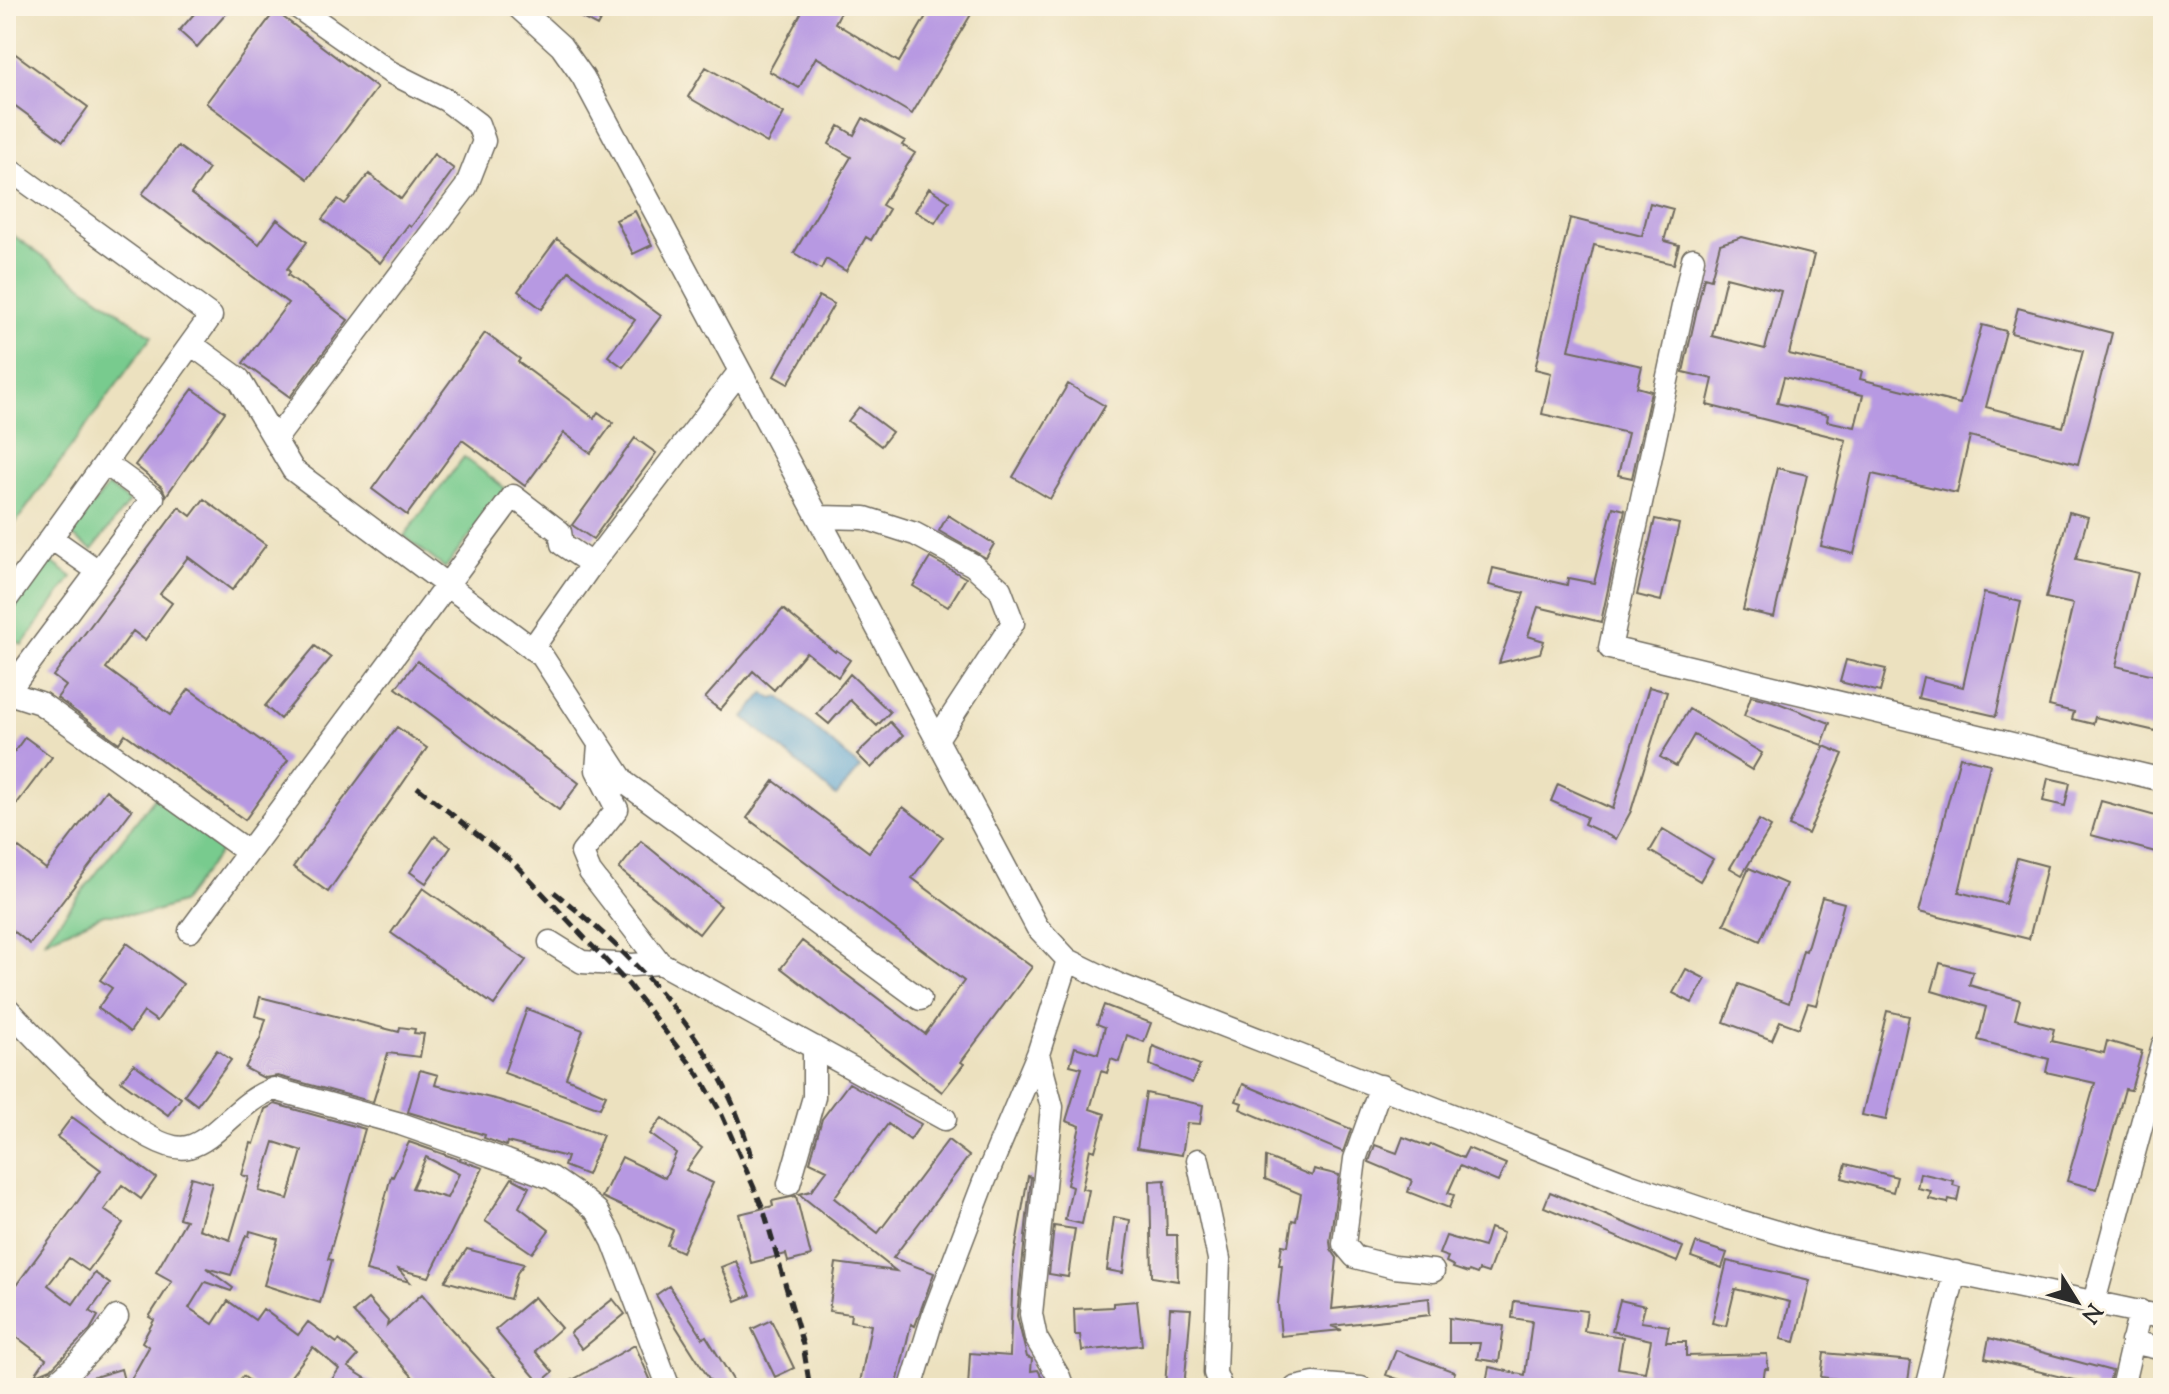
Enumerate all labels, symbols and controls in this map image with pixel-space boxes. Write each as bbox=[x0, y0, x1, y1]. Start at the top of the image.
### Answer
north arrow bbox=[2037, 1262, 2117, 1342]
text: N bbox=[2072, 1296, 2109, 1329]

